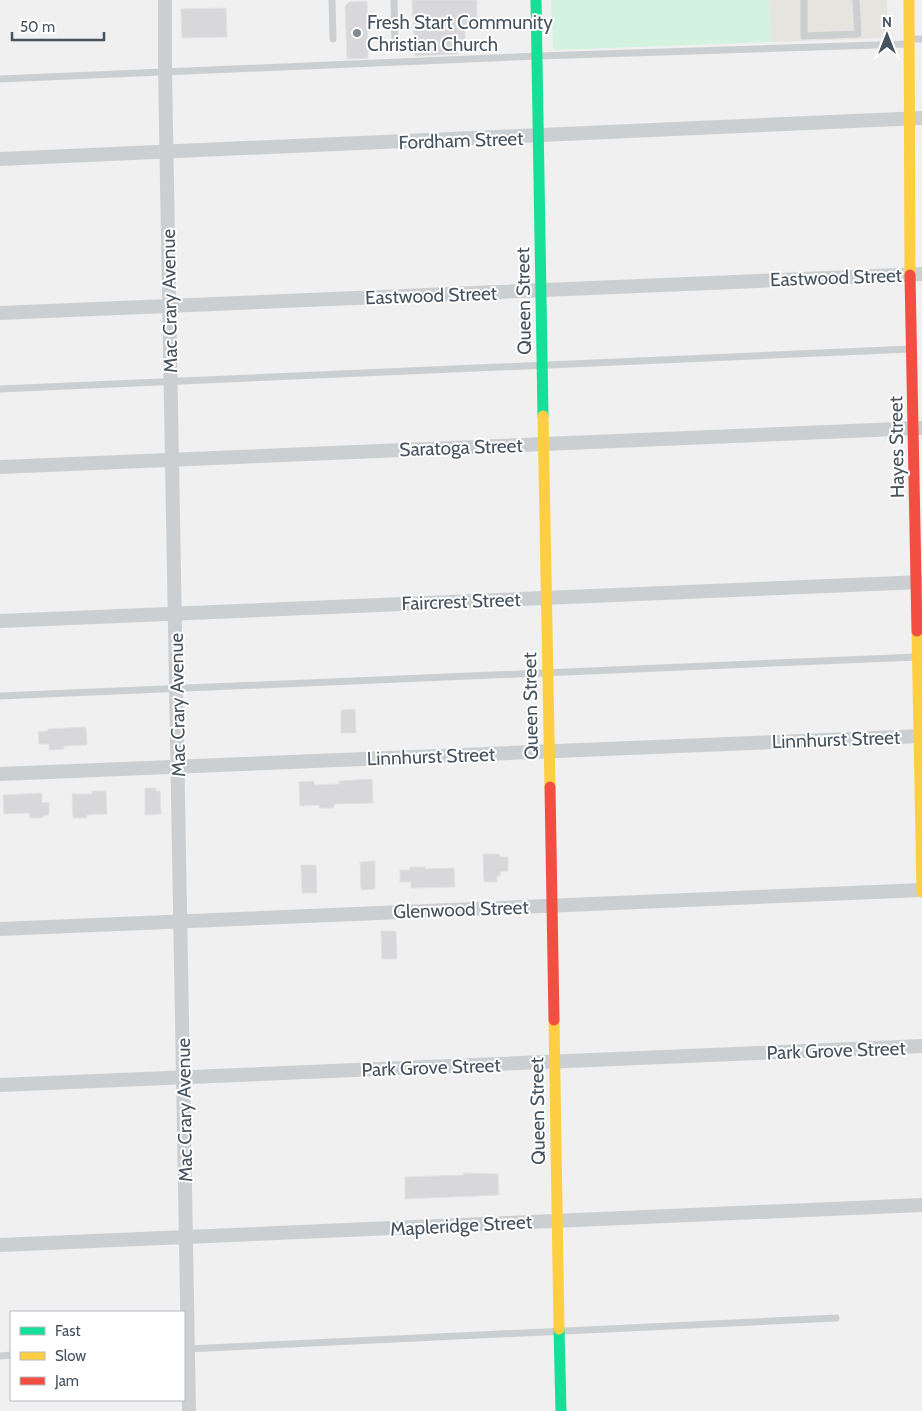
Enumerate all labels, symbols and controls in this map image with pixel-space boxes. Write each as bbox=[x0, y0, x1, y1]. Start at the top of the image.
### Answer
scale bar bbox=[12, 10, 105, 42]
north arrow bbox=[862, 10, 912, 60]
place label: Fresh Start Community Christian Church bbox=[367, 11, 553, 56]
text: N bbox=[882, 13, 892, 31]
text: 50 m bbox=[20, 18, 55, 36]
marker: Fresh Start Community Christian Church bbox=[351, 27, 363, 39]
street label: Fordham Street bbox=[398, 127, 524, 154]
street label: Mac Crary Avenue bbox=[157, 229, 182, 373]
street label: Queen Street bbox=[511, 246, 536, 355]
street label: Eastwood Street bbox=[770, 264, 903, 291]
street label: Eastwood Street bbox=[365, 282, 498, 309]
street label: Hayes Street bbox=[884, 395, 909, 498]
street label: Saratoga Street bbox=[399, 434, 524, 461]
street label: Faircrest Street bbox=[401, 588, 522, 615]
street label: Mac Crary Avenue bbox=[165, 633, 190, 777]
street label: Queen Street bbox=[518, 651, 543, 760]
street label: Linnhurst Street bbox=[771, 726, 901, 753]
street label: Linnhurst Street bbox=[366, 743, 496, 770]
street label: Glenwood Street bbox=[393, 896, 530, 923]
street label: Park Grove Street bbox=[766, 1037, 907, 1064]
street label: Mac Crary Avenue bbox=[172, 1038, 197, 1182]
street label: Park Grove Street bbox=[361, 1054, 502, 1081]
street label: Queen Street bbox=[525, 1056, 550, 1165]
street label: Mapleridge Street bbox=[390, 1210, 533, 1241]
legend bbox=[10, 1311, 185, 1401]
text: Fast bbox=[55, 1322, 80, 1340]
text: Slow bbox=[55, 1347, 86, 1365]
text: Jam bbox=[54, 1372, 79, 1390]

